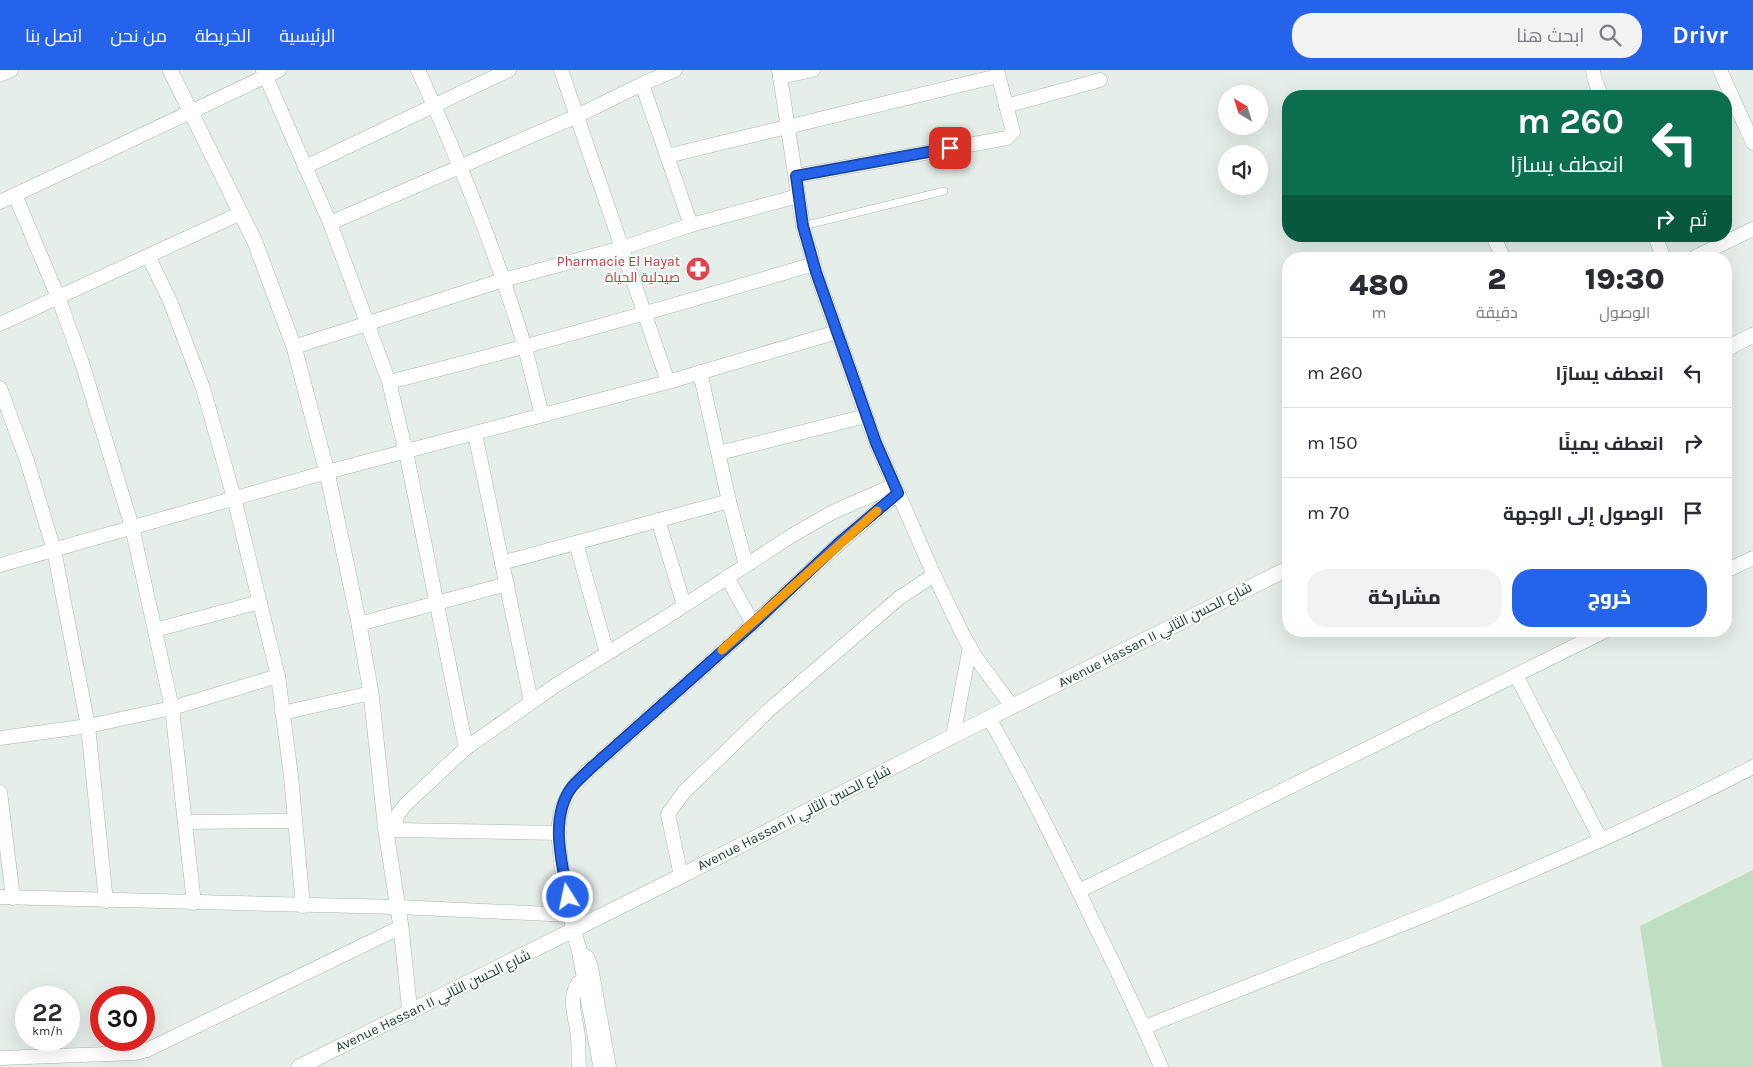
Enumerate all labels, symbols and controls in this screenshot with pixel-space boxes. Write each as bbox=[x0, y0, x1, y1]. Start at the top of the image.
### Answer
search box bbox=[1292, 13, 1642, 58]
icon: search bbox=[1596, 21, 1624, 49]
text: Drivr bbox=[1672, 21, 1728, 49]
text: اتصل بنا bbox=[25, 25, 82, 47]
text: من نحن bbox=[110, 25, 167, 47]
text: الخريطة bbox=[195, 25, 251, 47]
text: الرئيسية bbox=[279, 25, 336, 47]
text: ابحث هنا bbox=[1516, 25, 1584, 47]
north arrow bbox=[1218, 85, 1268, 135]
map controls bbox=[1218, 85, 1268, 195]
text: 260 m bbox=[1517, 101, 1624, 142]
icon: left bbox=[1642, 110, 1707, 175]
pin bbox=[929, 127, 971, 169]
icon: arrive bbox=[936, 134, 964, 162]
button: sound bbox=[1218, 145, 1268, 195]
text: انعطف يسارًا bbox=[1510, 152, 1624, 178]
icon: right bbox=[1651, 205, 1679, 233]
text: ثم bbox=[1689, 209, 1707, 231]
place label: Pharmacie El Hayat صيدلية الحياة bbox=[557, 253, 680, 286]
pharmacy icon: Pharmacie El Hayat صيدلية الحياة bbox=[685, 256, 711, 282]
text: 2 bbox=[1487, 261, 1506, 297]
text: 19:30 bbox=[1585, 261, 1665, 297]
text: 480 bbox=[1349, 267, 1409, 303]
text: m bbox=[1372, 303, 1387, 322]
text: دقيقة bbox=[1476, 303, 1518, 322]
text: الوصول bbox=[1599, 303, 1650, 322]
icon: left bbox=[1679, 359, 1707, 387]
text: 260 m bbox=[1307, 362, 1362, 384]
text: انعطف يسارًا bbox=[1556, 363, 1664, 385]
icon: right bbox=[1679, 429, 1707, 457]
text: 150 m bbox=[1307, 432, 1358, 454]
text: انعطف يمينًا bbox=[1558, 433, 1664, 455]
icon: arrive bbox=[1679, 499, 1707, 527]
text: 70 m bbox=[1307, 502, 1350, 524]
text: الوصول إلى الوجهة bbox=[1503, 503, 1664, 525]
button: مشاركة bbox=[1307, 569, 1502, 627]
button: خروج bbox=[1512, 569, 1707, 627]
street label: Avenue Hassan II شارع الحسن الثاني bbox=[1055, 579, 1256, 694]
street label: Avenue Hassan II شارع الحسن الثاني bbox=[694, 762, 895, 877]
position arrow bbox=[541, 870, 593, 922]
street label: Avenue Hassan II شارع الحسن الثاني bbox=[333, 946, 535, 1059]
speed limit sign: 30 bbox=[90, 986, 155, 1051]
text: 22 bbox=[32, 998, 63, 1027]
text: km/h bbox=[32, 1024, 63, 1038]

